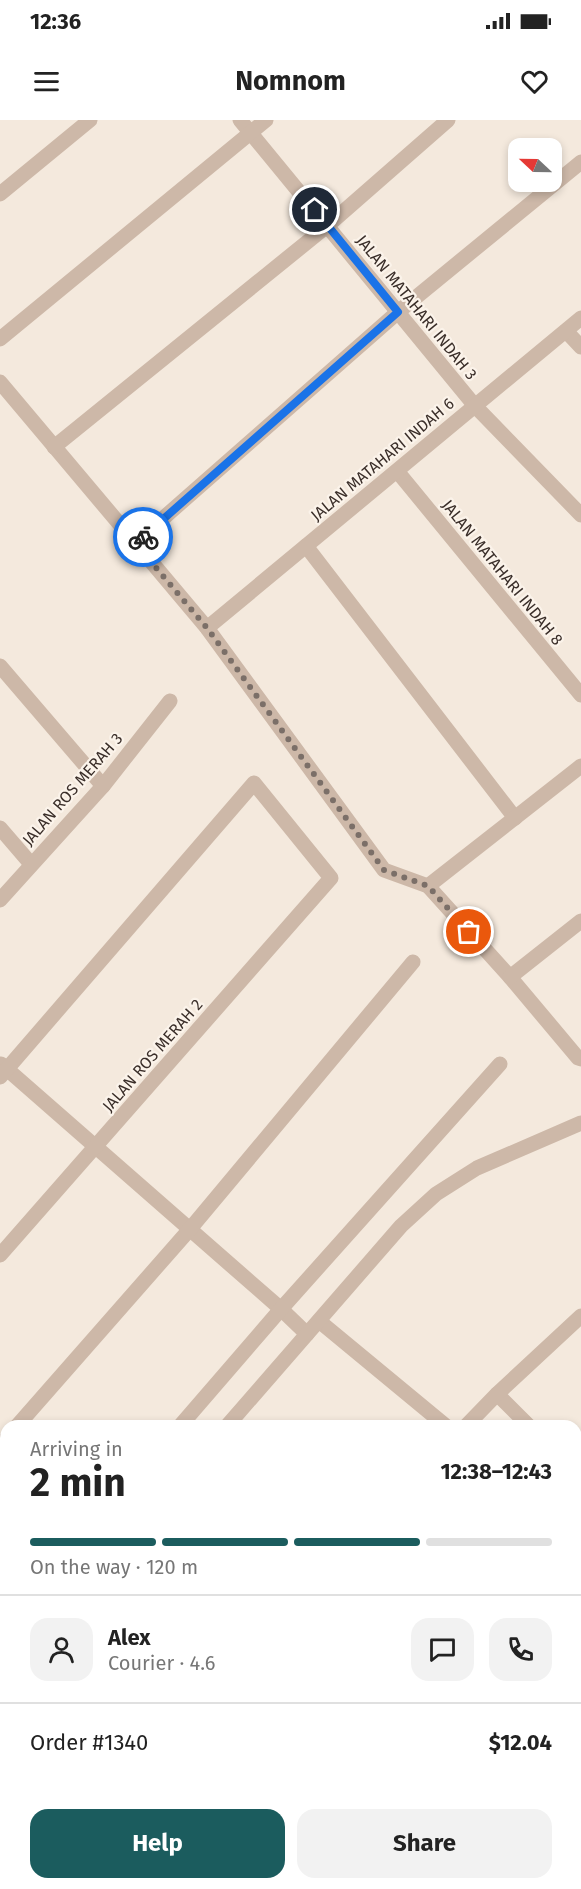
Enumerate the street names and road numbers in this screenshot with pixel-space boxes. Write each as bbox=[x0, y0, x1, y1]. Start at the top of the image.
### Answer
street label: JALAN MATAHARI INDAH 3 bbox=[352, 231, 481, 383]
street label: JALAN MATAHARI INDAH 6 bbox=[307, 394, 458, 525]
street label: JALAN MATAHARI INDAH 8 bbox=[438, 496, 567, 649]
street label: JALAN ROS MERAH 3 bbox=[18, 729, 126, 849]
street label: JALAN ROS MERAH 2 bbox=[98, 995, 206, 1115]

